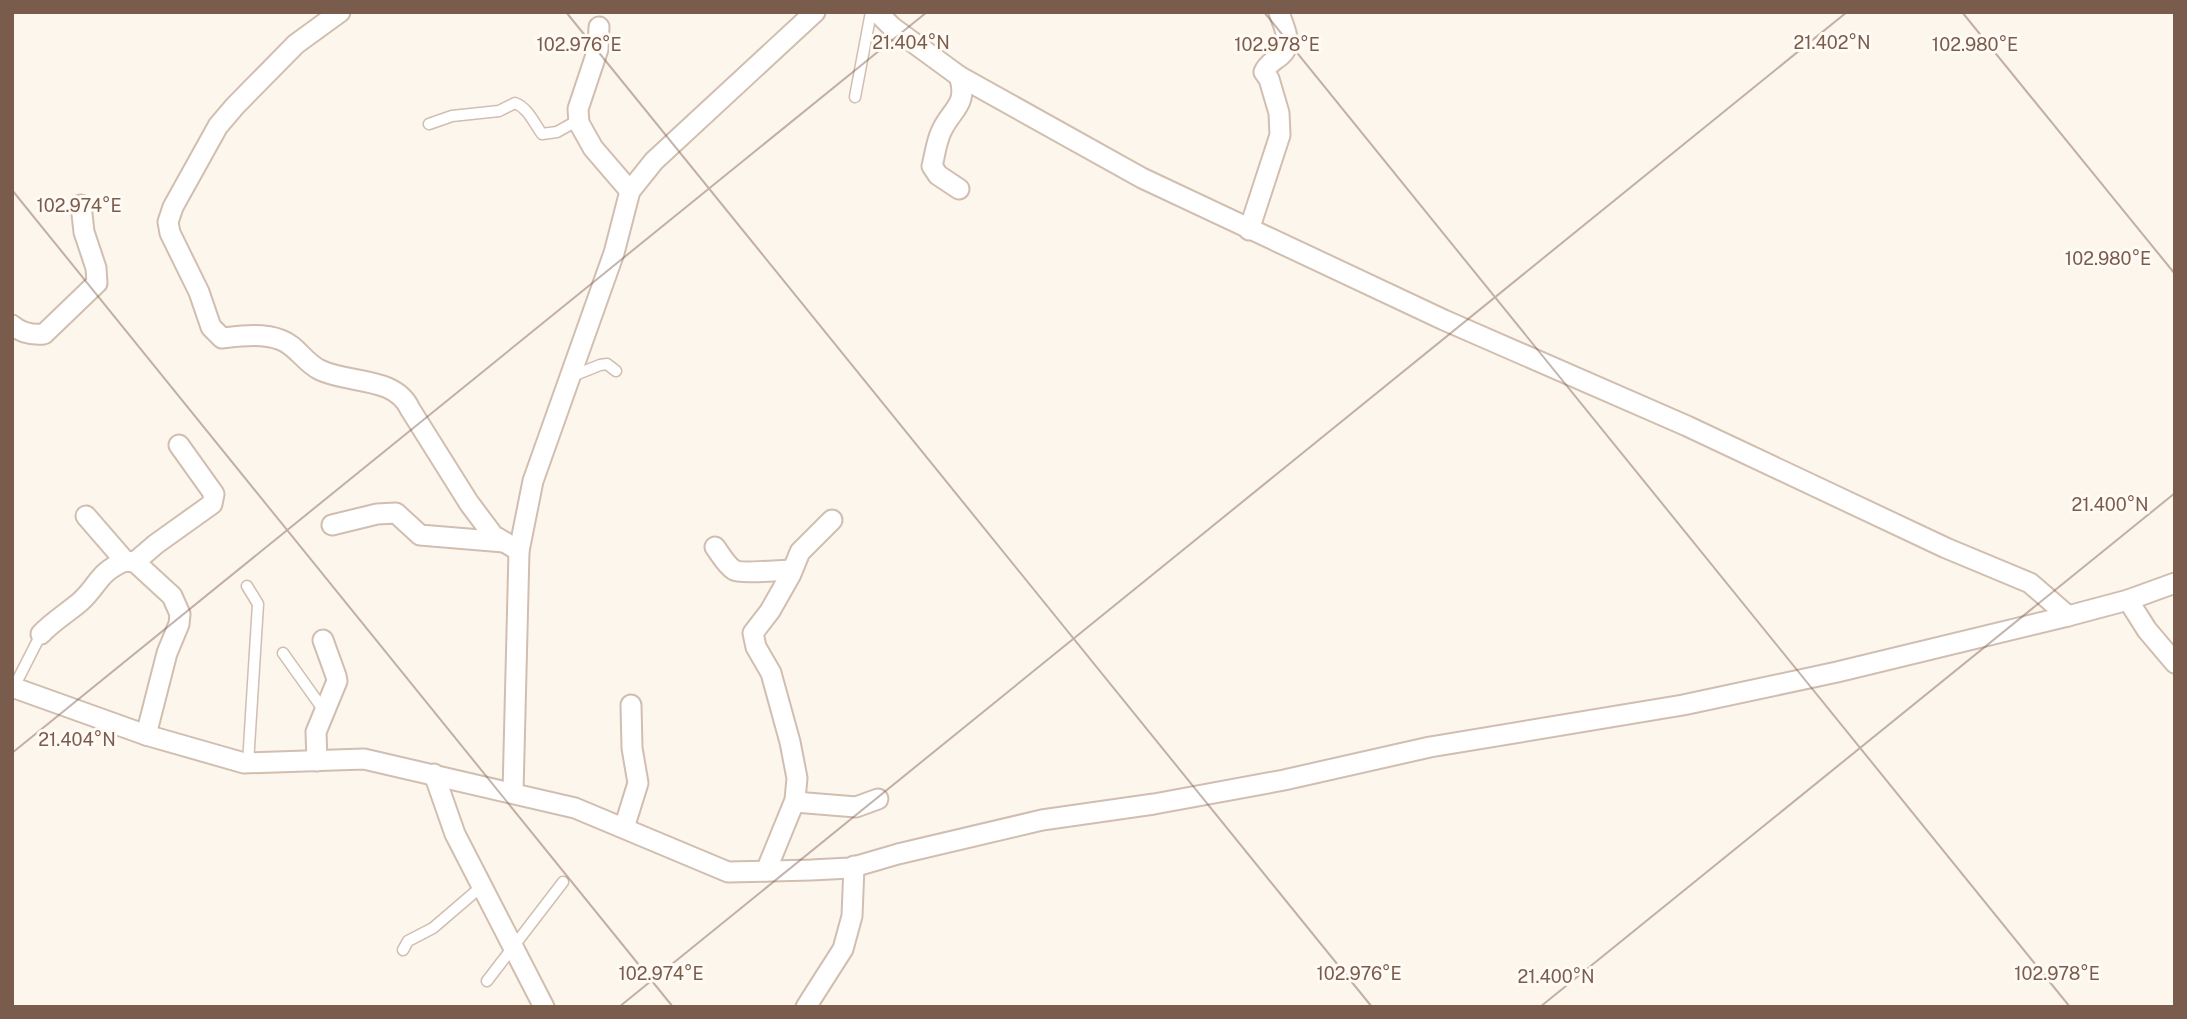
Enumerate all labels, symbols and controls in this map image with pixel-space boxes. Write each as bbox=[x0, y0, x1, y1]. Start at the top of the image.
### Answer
text: 21.404°N bbox=[872, 32, 950, 53]
text: 21.402°N bbox=[1794, 32, 1870, 53]
text: 102.976°E bbox=[536, 34, 622, 55]
text: 102.978°E bbox=[1234, 34, 1320, 55]
text: 102.980°E bbox=[1932, 34, 2018, 55]
text: 102.974°E bbox=[36, 195, 122, 216]
text: 102.980°E bbox=[2065, 248, 2151, 269]
text: 21.400°N bbox=[2071, 494, 2149, 515]
text: 21.404°N bbox=[38, 729, 116, 750]
text: 102.974°E bbox=[618, 963, 704, 984]
text: 102.976°E bbox=[1316, 963, 1402, 984]
text: 102.978°E bbox=[2014, 963, 2100, 984]
text: 21.400°N bbox=[1517, 966, 1595, 987]

